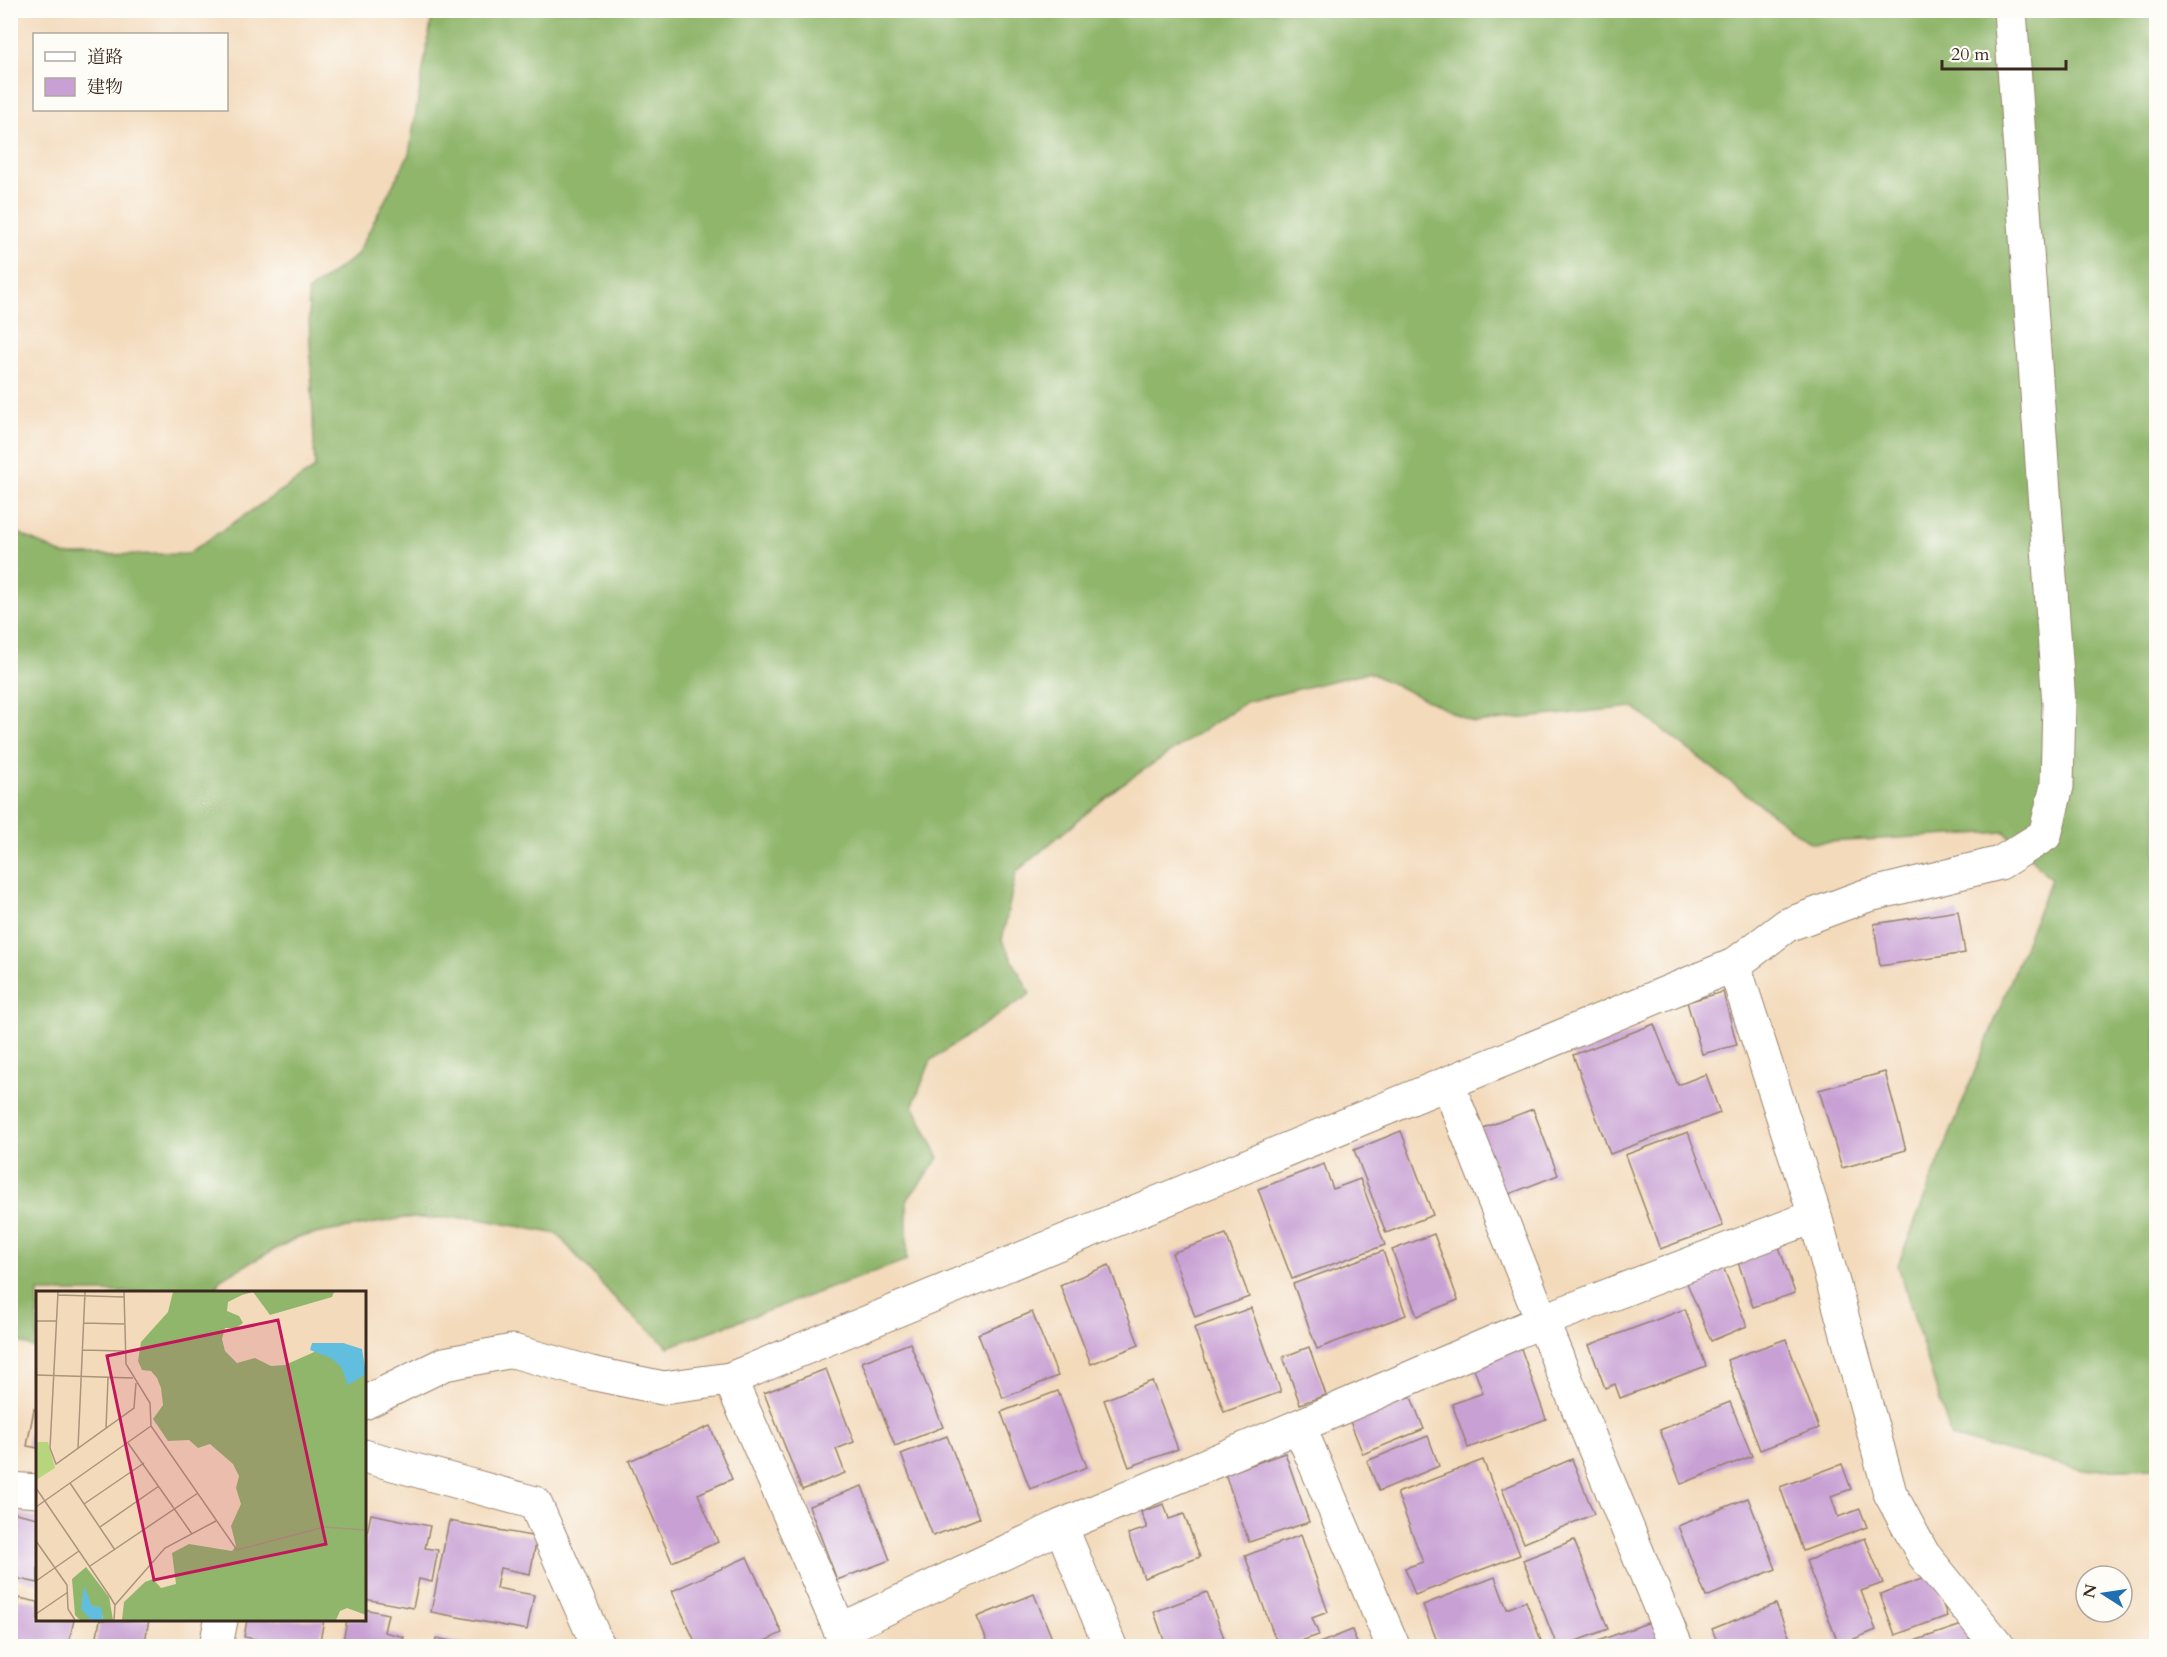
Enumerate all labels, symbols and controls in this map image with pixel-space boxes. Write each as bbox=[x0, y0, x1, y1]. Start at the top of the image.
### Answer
legend bbox=[33, 33, 228, 111]
scale bar bbox=[1942, 33, 2066, 71]
text: 20 m bbox=[1951, 42, 1990, 67]
text: 道路 bbox=[87, 45, 123, 70]
text: 建物 bbox=[87, 75, 123, 100]
inset map bbox=[36, 1291, 366, 1621]
north arrow bbox=[2074, 1564, 2134, 1624]
text: N bbox=[2078, 1582, 2103, 1600]

